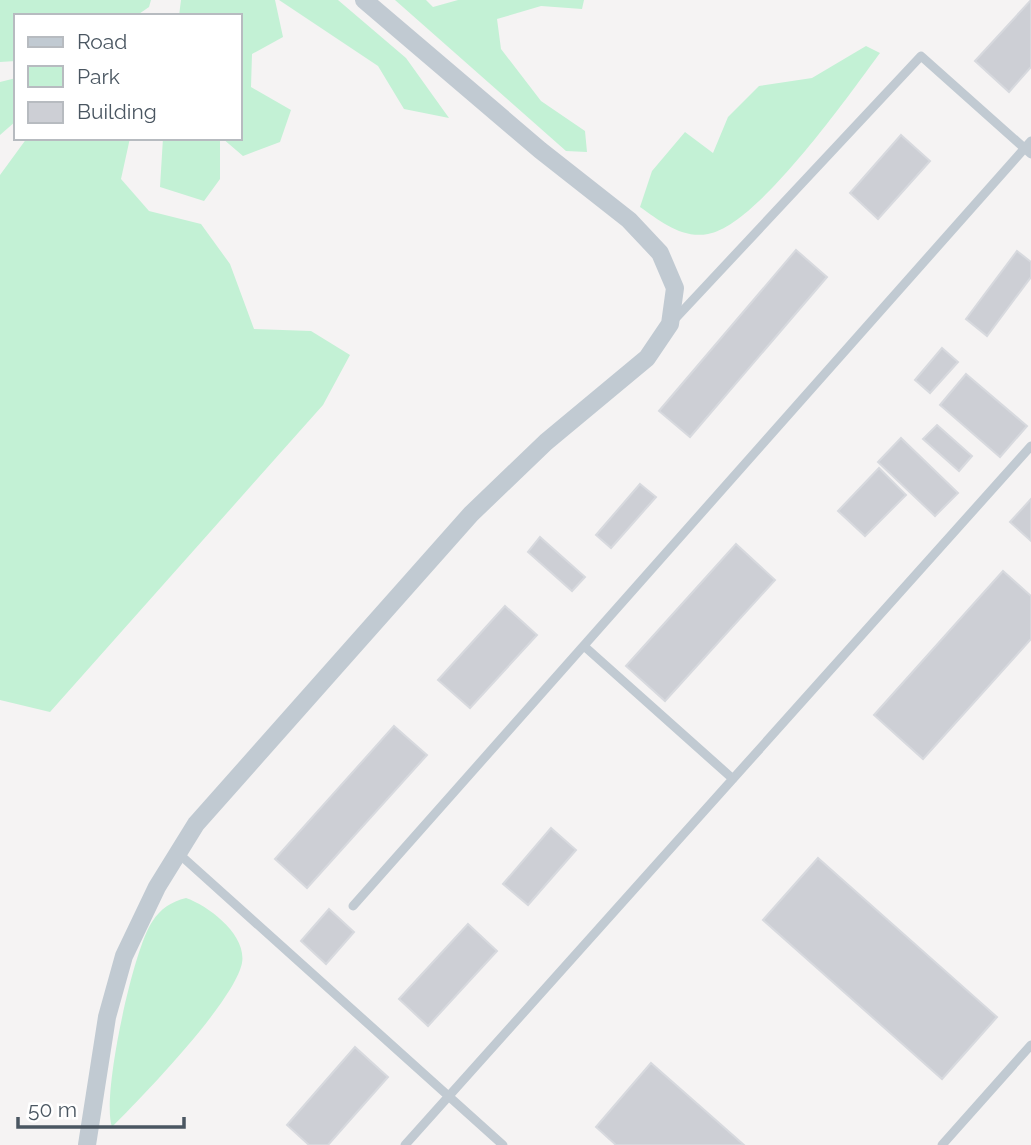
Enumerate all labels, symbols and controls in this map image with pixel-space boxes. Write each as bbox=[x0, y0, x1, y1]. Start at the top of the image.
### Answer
legend bbox=[14, 14, 242, 140]
text: Road bbox=[77, 29, 127, 54]
text: Park bbox=[77, 64, 120, 89]
text: Building bbox=[77, 99, 157, 124]
scale bar bbox=[18, 1086, 184, 1130]
text: 50 m bbox=[28, 1097, 77, 1122]

